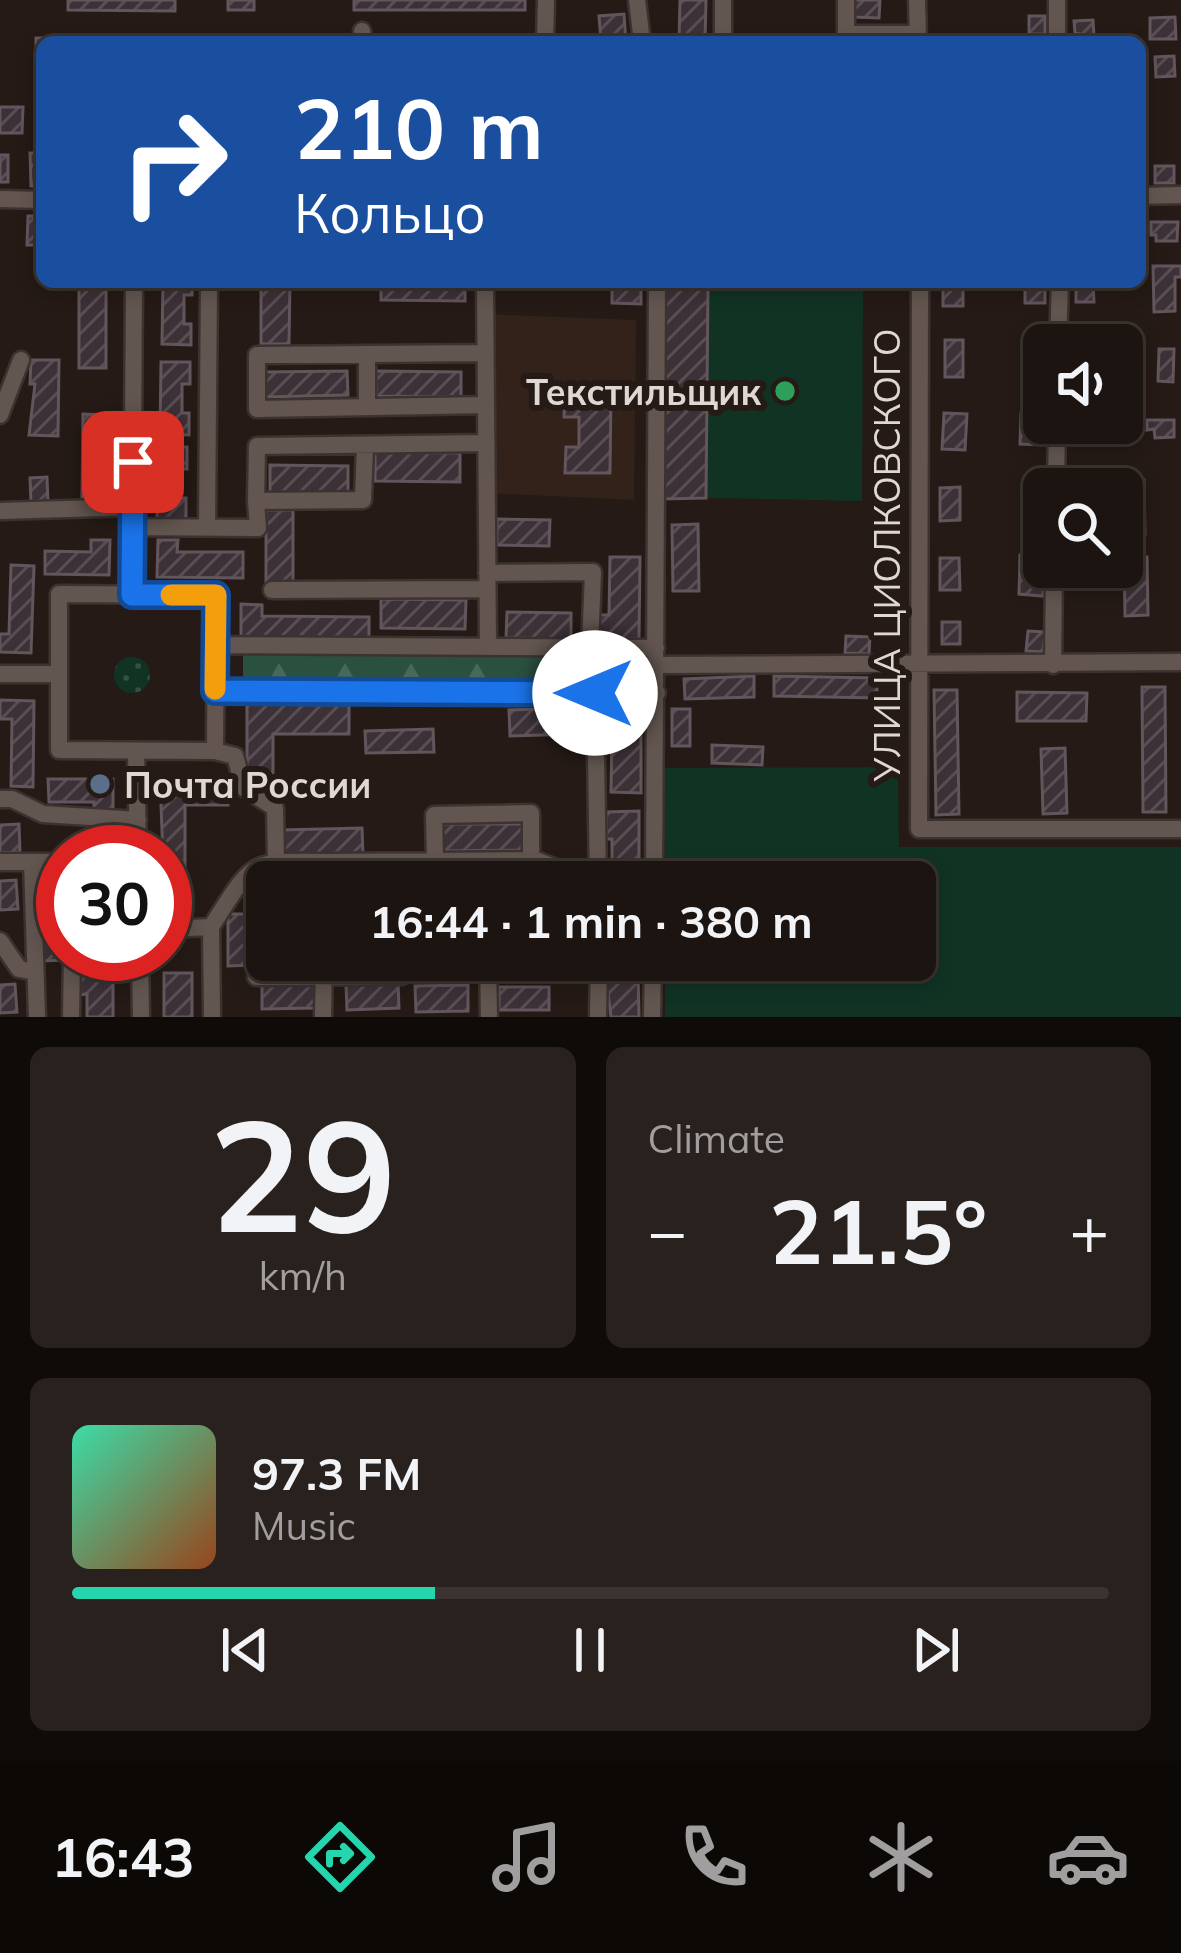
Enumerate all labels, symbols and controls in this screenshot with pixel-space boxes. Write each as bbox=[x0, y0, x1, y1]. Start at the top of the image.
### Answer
text: 210 m bbox=[294, 75, 544, 180]
icon: right bbox=[96, 84, 252, 240]
text: Кольцо bbox=[294, 179, 486, 247]
map controls bbox=[1023, 324, 1143, 588]
button: sound bbox=[1023, 324, 1143, 444]
street label: УЛИЦА ЦИОЛКОВСКОГО bbox=[864, 328, 909, 783]
place label: Текстильщик bbox=[526, 369, 761, 414]
marker: Текстильщик bbox=[772, 378, 798, 404]
pin bbox=[82, 411, 184, 513]
icon: arrive bbox=[100, 429, 166, 495]
button: search bbox=[1023, 468, 1143, 588]
position arrow bbox=[532, 630, 658, 756]
place label: Почта России bbox=[124, 762, 371, 807]
marker: Почта России bbox=[87, 771, 113, 797]
speed limit sign: 30 bbox=[36, 825, 192, 981]
text: 16:44 · 1 min · 380 m bbox=[369, 893, 813, 949]
text: 29 bbox=[209, 1075, 396, 1271]
text: Climate bbox=[648, 1114, 785, 1163]
text: 21.5° bbox=[769, 1174, 987, 1287]
text: − bbox=[648, 1189, 687, 1272]
text: + bbox=[1069, 1189, 1109, 1272]
text: km/h bbox=[259, 1251, 347, 1300]
text: 97.3 FM bbox=[252, 1445, 421, 1501]
text: Music bbox=[252, 1501, 356, 1550]
icon: previous bbox=[212, 1617, 278, 1683]
icon: pause bbox=[557, 1617, 623, 1683]
icon: next bbox=[903, 1617, 969, 1683]
icon: directions bbox=[298, 1815, 382, 1899]
icon: music bbox=[485, 1815, 569, 1899]
icon: phone bbox=[672, 1815, 756, 1899]
icon: climate bbox=[859, 1815, 943, 1899]
icon: car bbox=[1046, 1815, 1130, 1899]
text: 16:43 bbox=[52, 1823, 195, 1891]

